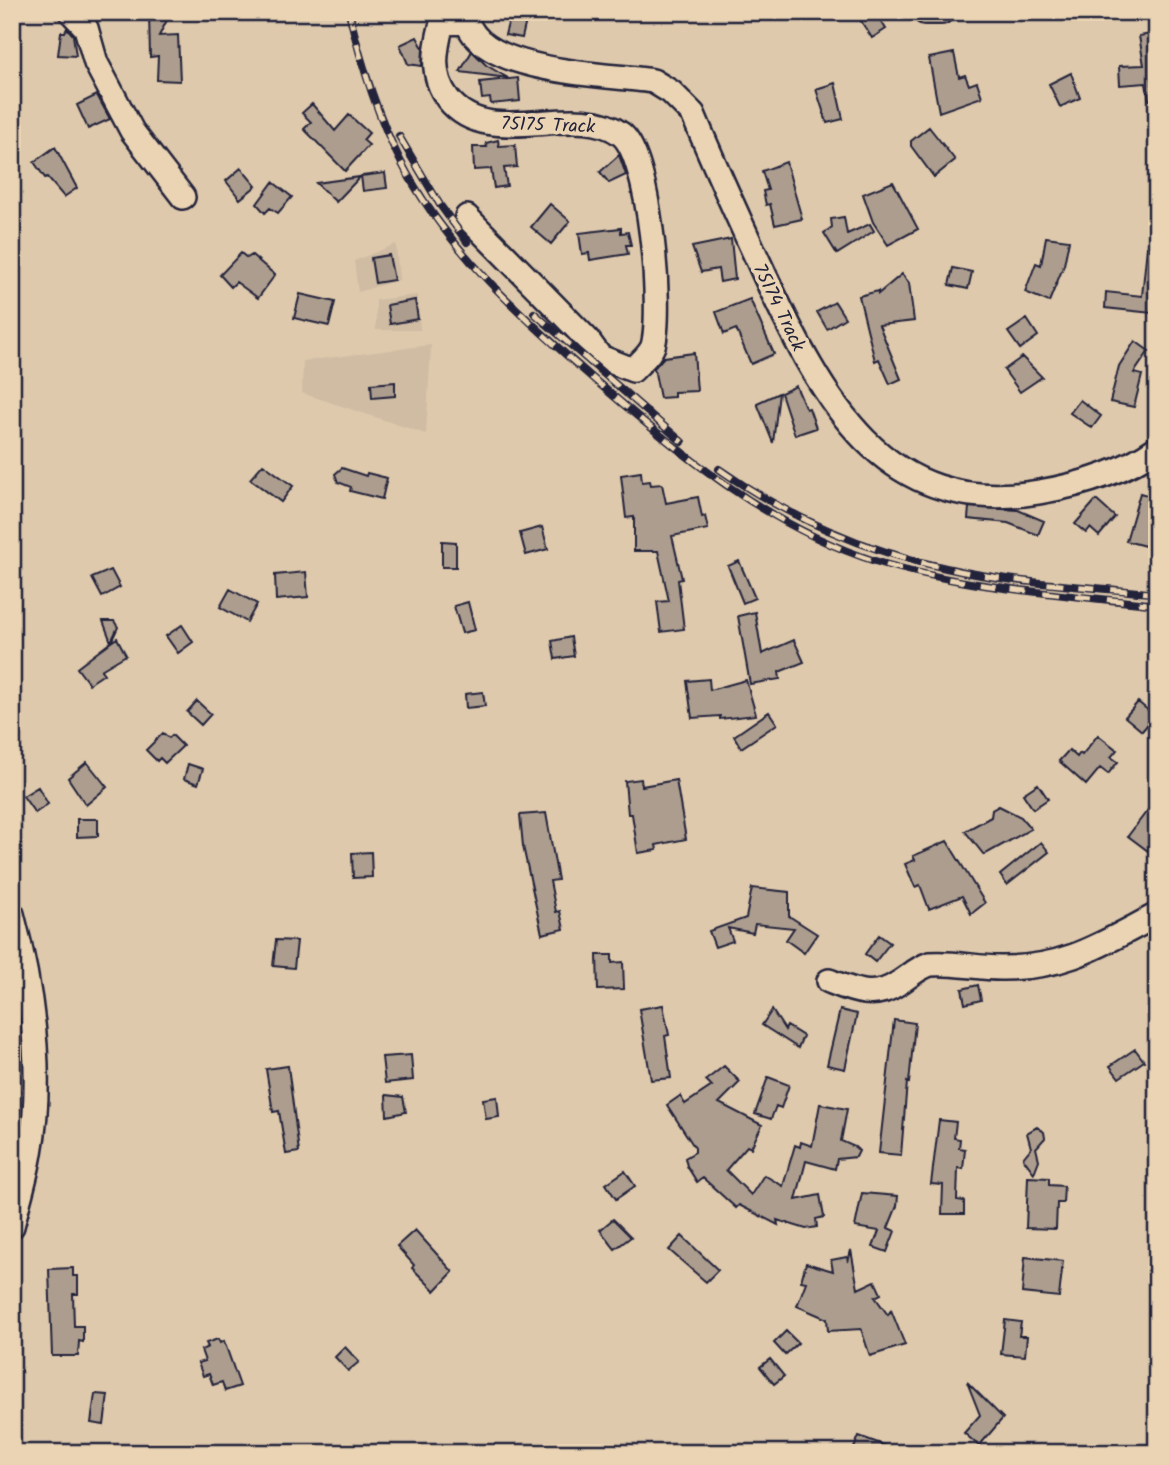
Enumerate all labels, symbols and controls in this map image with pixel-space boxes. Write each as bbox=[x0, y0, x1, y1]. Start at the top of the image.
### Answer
street label: 75175 Track bbox=[500, 109, 596, 143]
street label: 75174 Track bbox=[744, 259, 812, 357]

